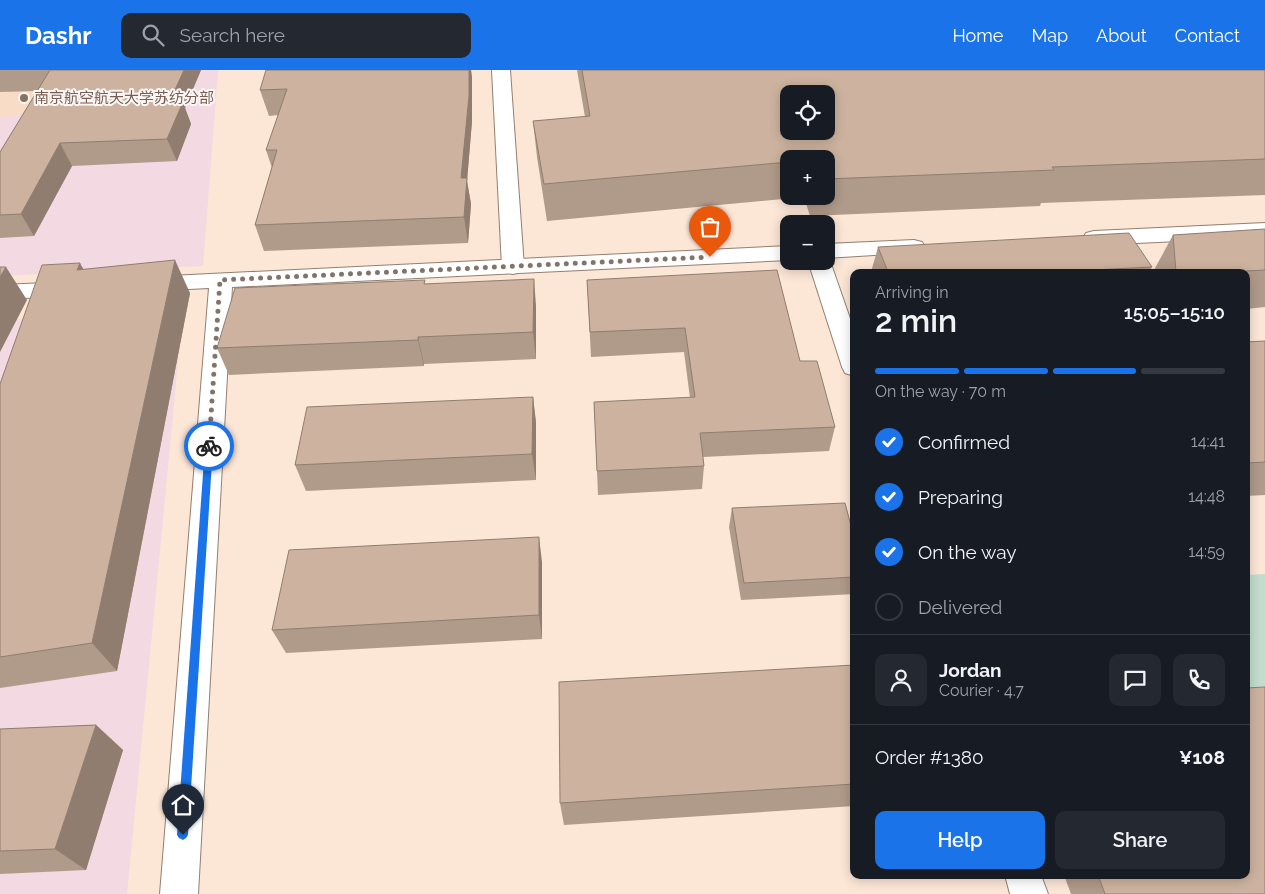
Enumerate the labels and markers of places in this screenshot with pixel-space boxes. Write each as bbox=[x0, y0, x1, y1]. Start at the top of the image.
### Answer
place label: 南京航空航天大学苏纺分部 bbox=[34, 89, 214, 107]
marker: 南京航空航天大学苏纺分部 bbox=[18, 92, 30, 104]
pin bbox=[689, 206, 731, 257]
pin bbox=[162, 784, 204, 835]

